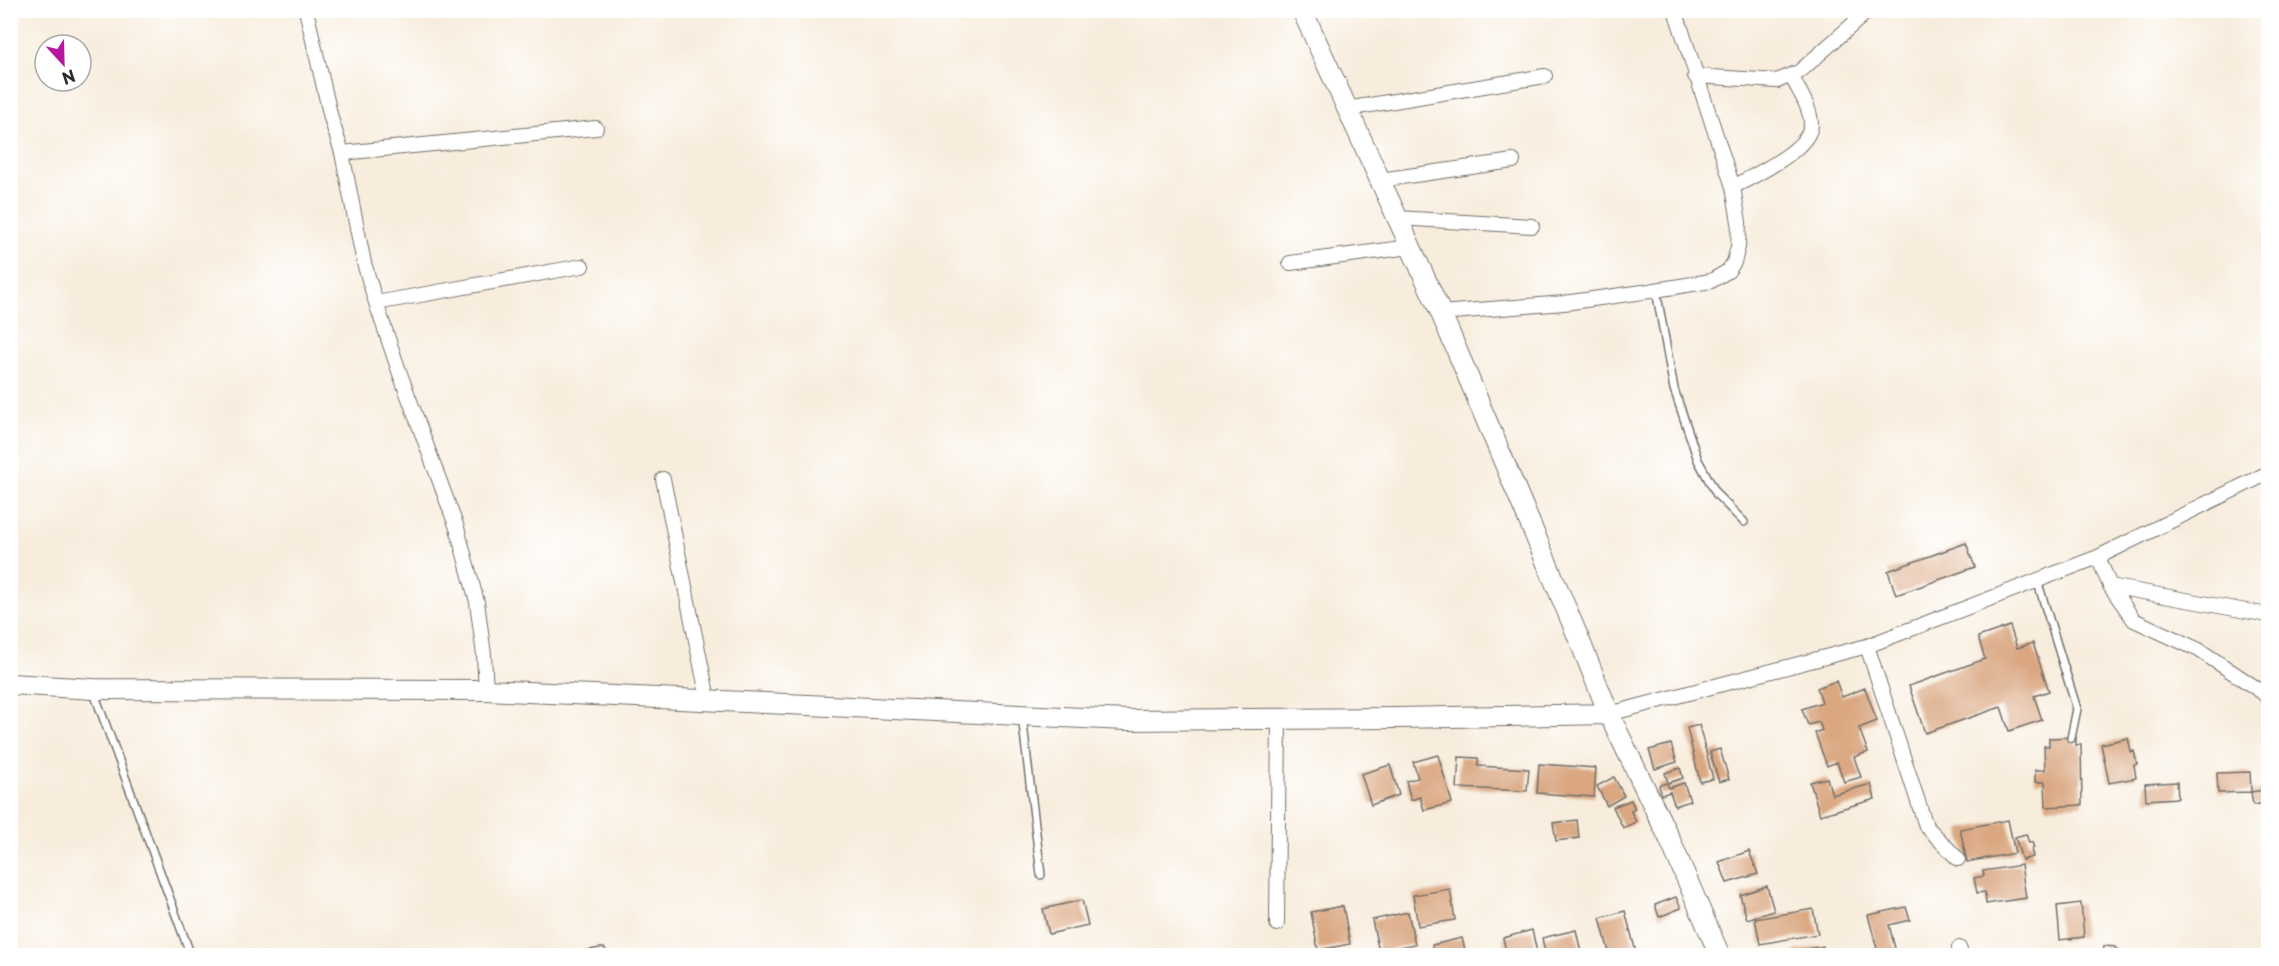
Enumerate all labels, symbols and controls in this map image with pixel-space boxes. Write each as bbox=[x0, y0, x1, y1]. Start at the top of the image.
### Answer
north arrow bbox=[33, 33, 93, 93]
text: N bbox=[59, 64, 79, 91]

